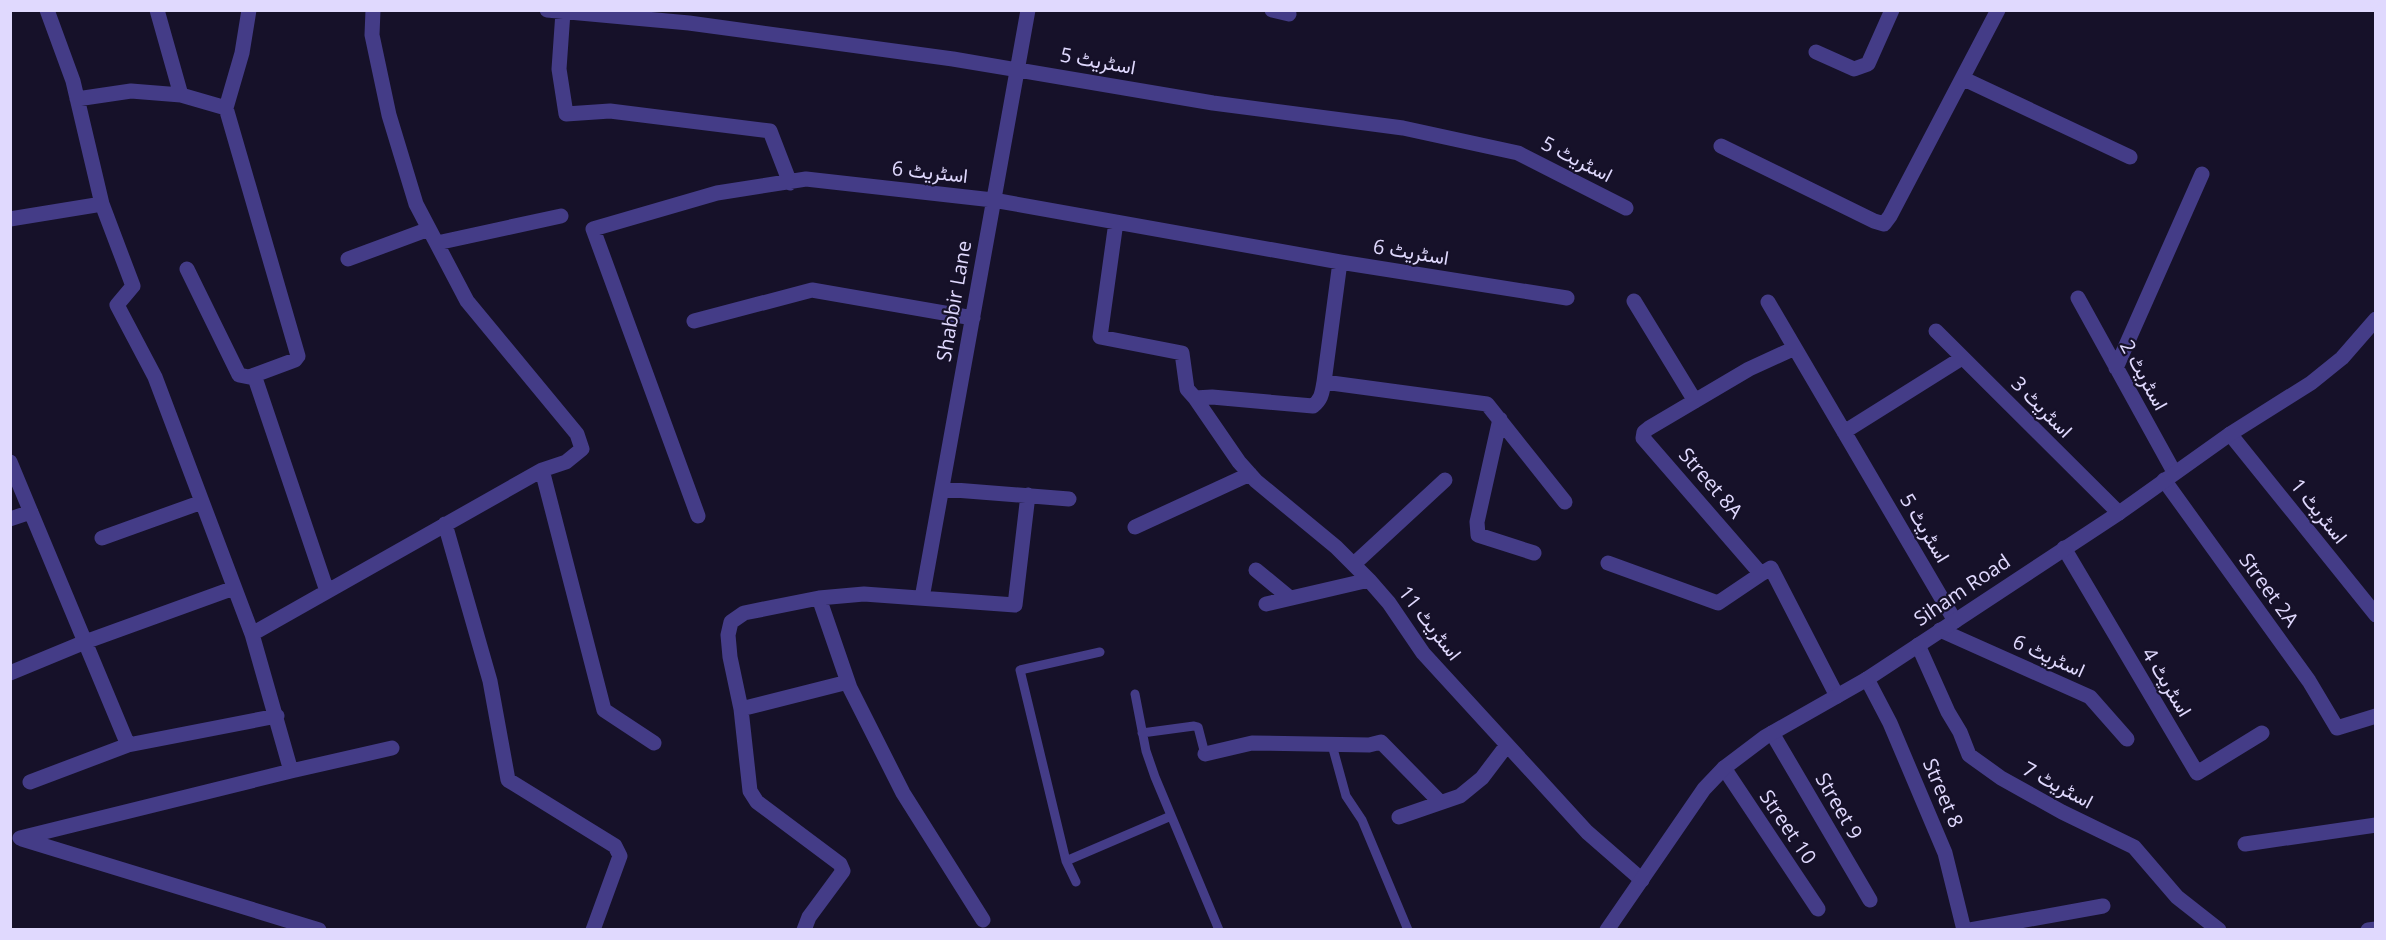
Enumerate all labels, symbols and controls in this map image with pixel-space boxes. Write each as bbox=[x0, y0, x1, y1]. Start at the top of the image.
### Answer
street label: اسٹریٹ 5 bbox=[1058, 41, 1138, 80]
street label: اسٹریٹ 5 bbox=[1537, 129, 1617, 188]
street label: اسٹریٹ 6 bbox=[891, 154, 969, 189]
street label: اسٹریٹ 6 bbox=[1371, 232, 1451, 271]
street label: Shabbir Lane bbox=[930, 238, 977, 363]
street label: اسٹریٹ 2 bbox=[2114, 335, 2175, 415]
street label: اسٹریٹ 3 bbox=[2006, 370, 2079, 443]
street label: Street 8A bbox=[1673, 442, 1750, 524]
street label: اسٹریٹ 1 bbox=[2285, 473, 2354, 549]
street label: اسٹریٹ 5 bbox=[1894, 488, 1957, 567]
street label: Siham Road bbox=[1908, 547, 2015, 632]
street label: Street 2A bbox=[2233, 547, 2306, 632]
street label: اسٹریٹ 11 bbox=[1393, 580, 1468, 666]
street label: اسٹریٹ 6 bbox=[2009, 628, 2090, 683]
street label: اسٹریٹ 4 bbox=[2136, 642, 2199, 721]
street label: Street 8 bbox=[1917, 754, 1970, 831]
street label: اسٹریٹ 7 bbox=[2018, 755, 2098, 814]
street label: Street 9 bbox=[1810, 768, 1869, 844]
street label: Street 10 bbox=[1754, 784, 1823, 869]

